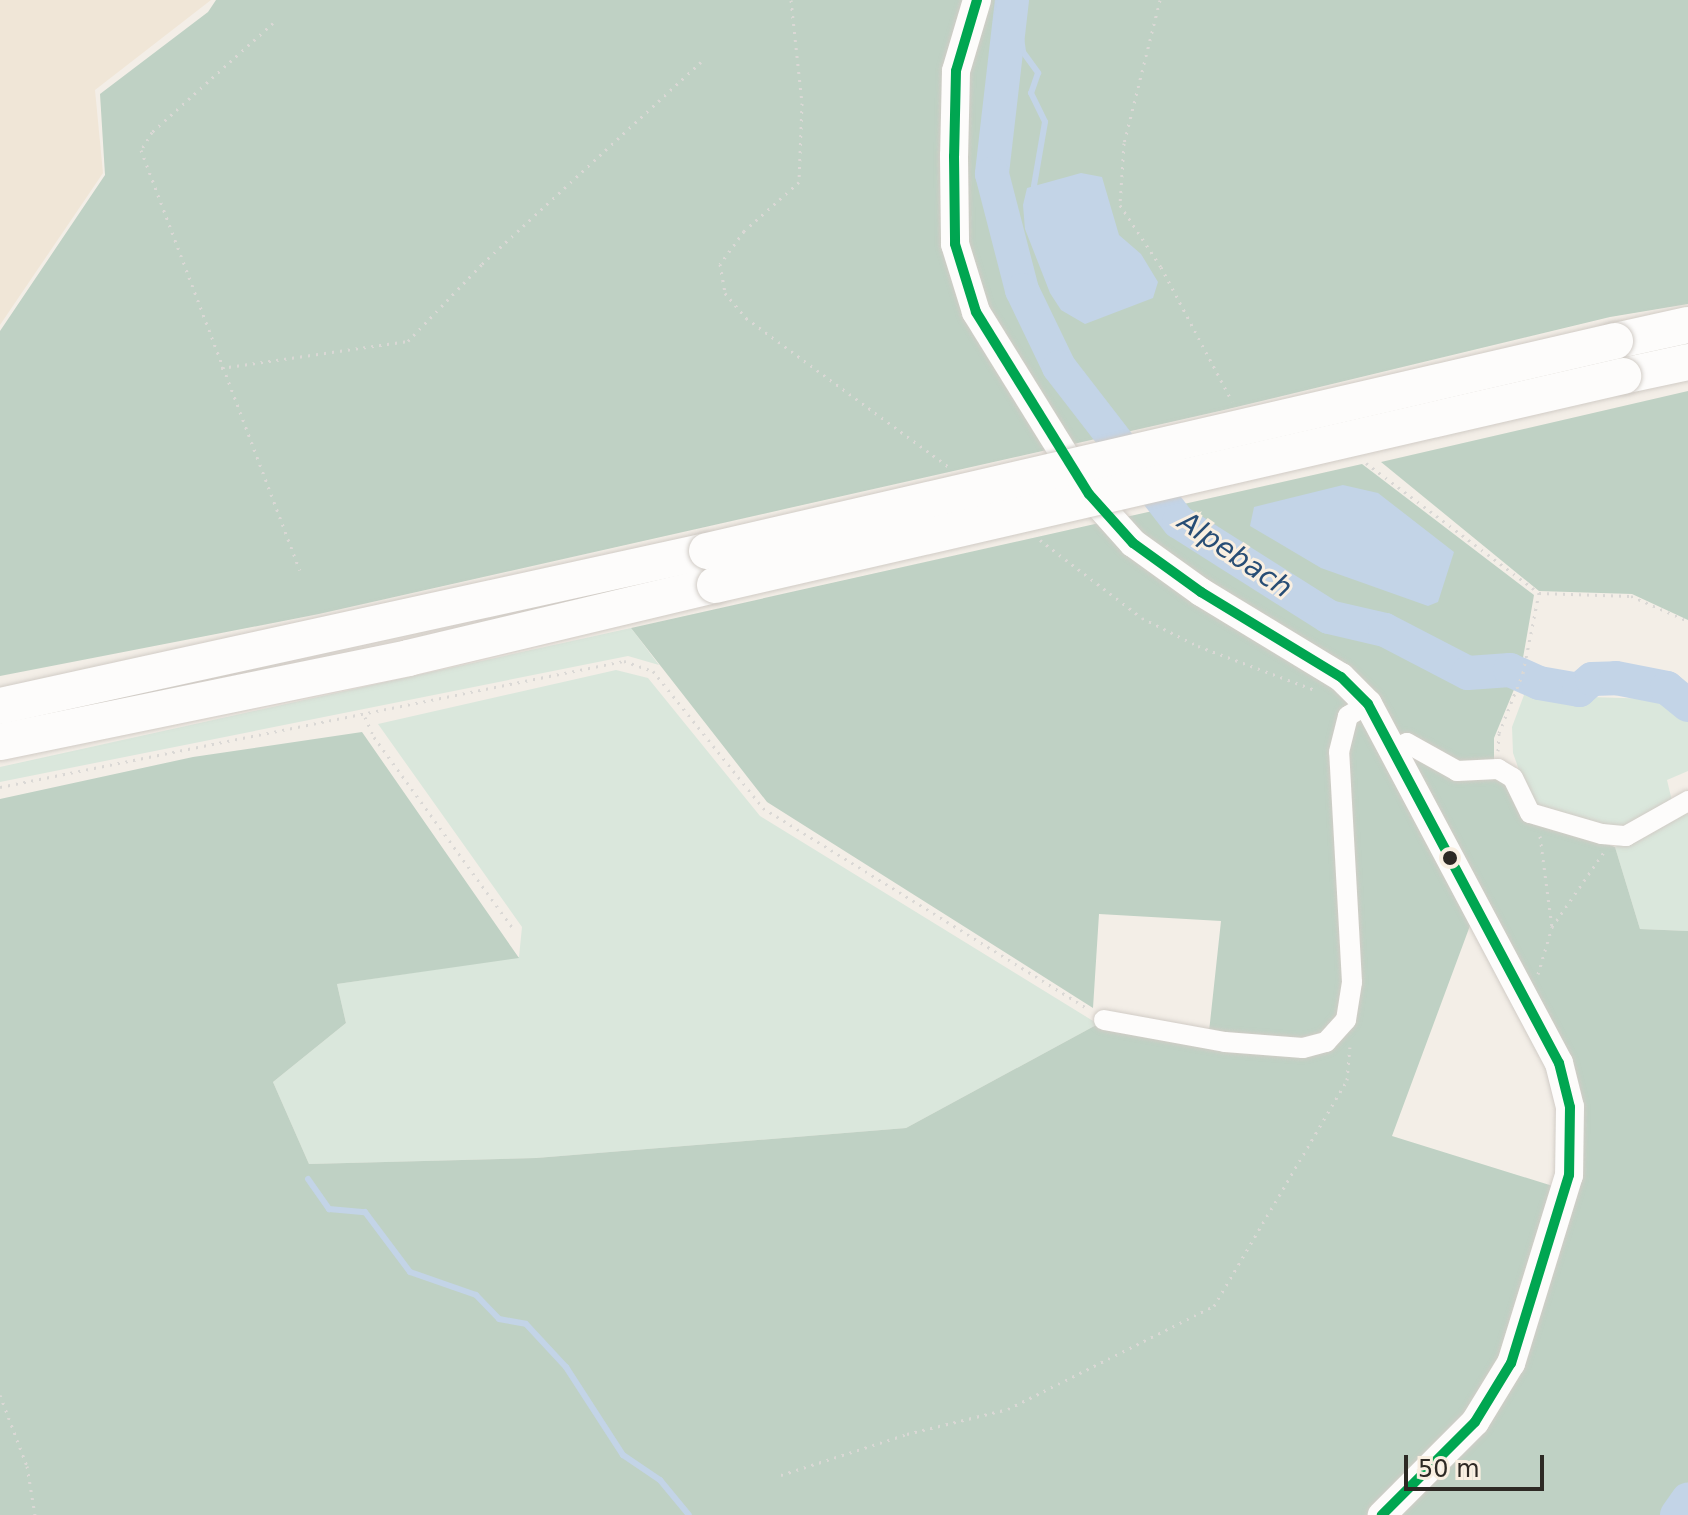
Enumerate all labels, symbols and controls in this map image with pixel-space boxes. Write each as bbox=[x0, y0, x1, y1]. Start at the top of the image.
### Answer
water label: Alpebach bbox=[1172, 505, 1298, 605]
unlabelled marker bbox=[1442, 850, 1458, 866]
scale bar bbox=[1408, 1439, 1548, 1489]
text: 50 m bbox=[1418, 1455, 1480, 1483]

